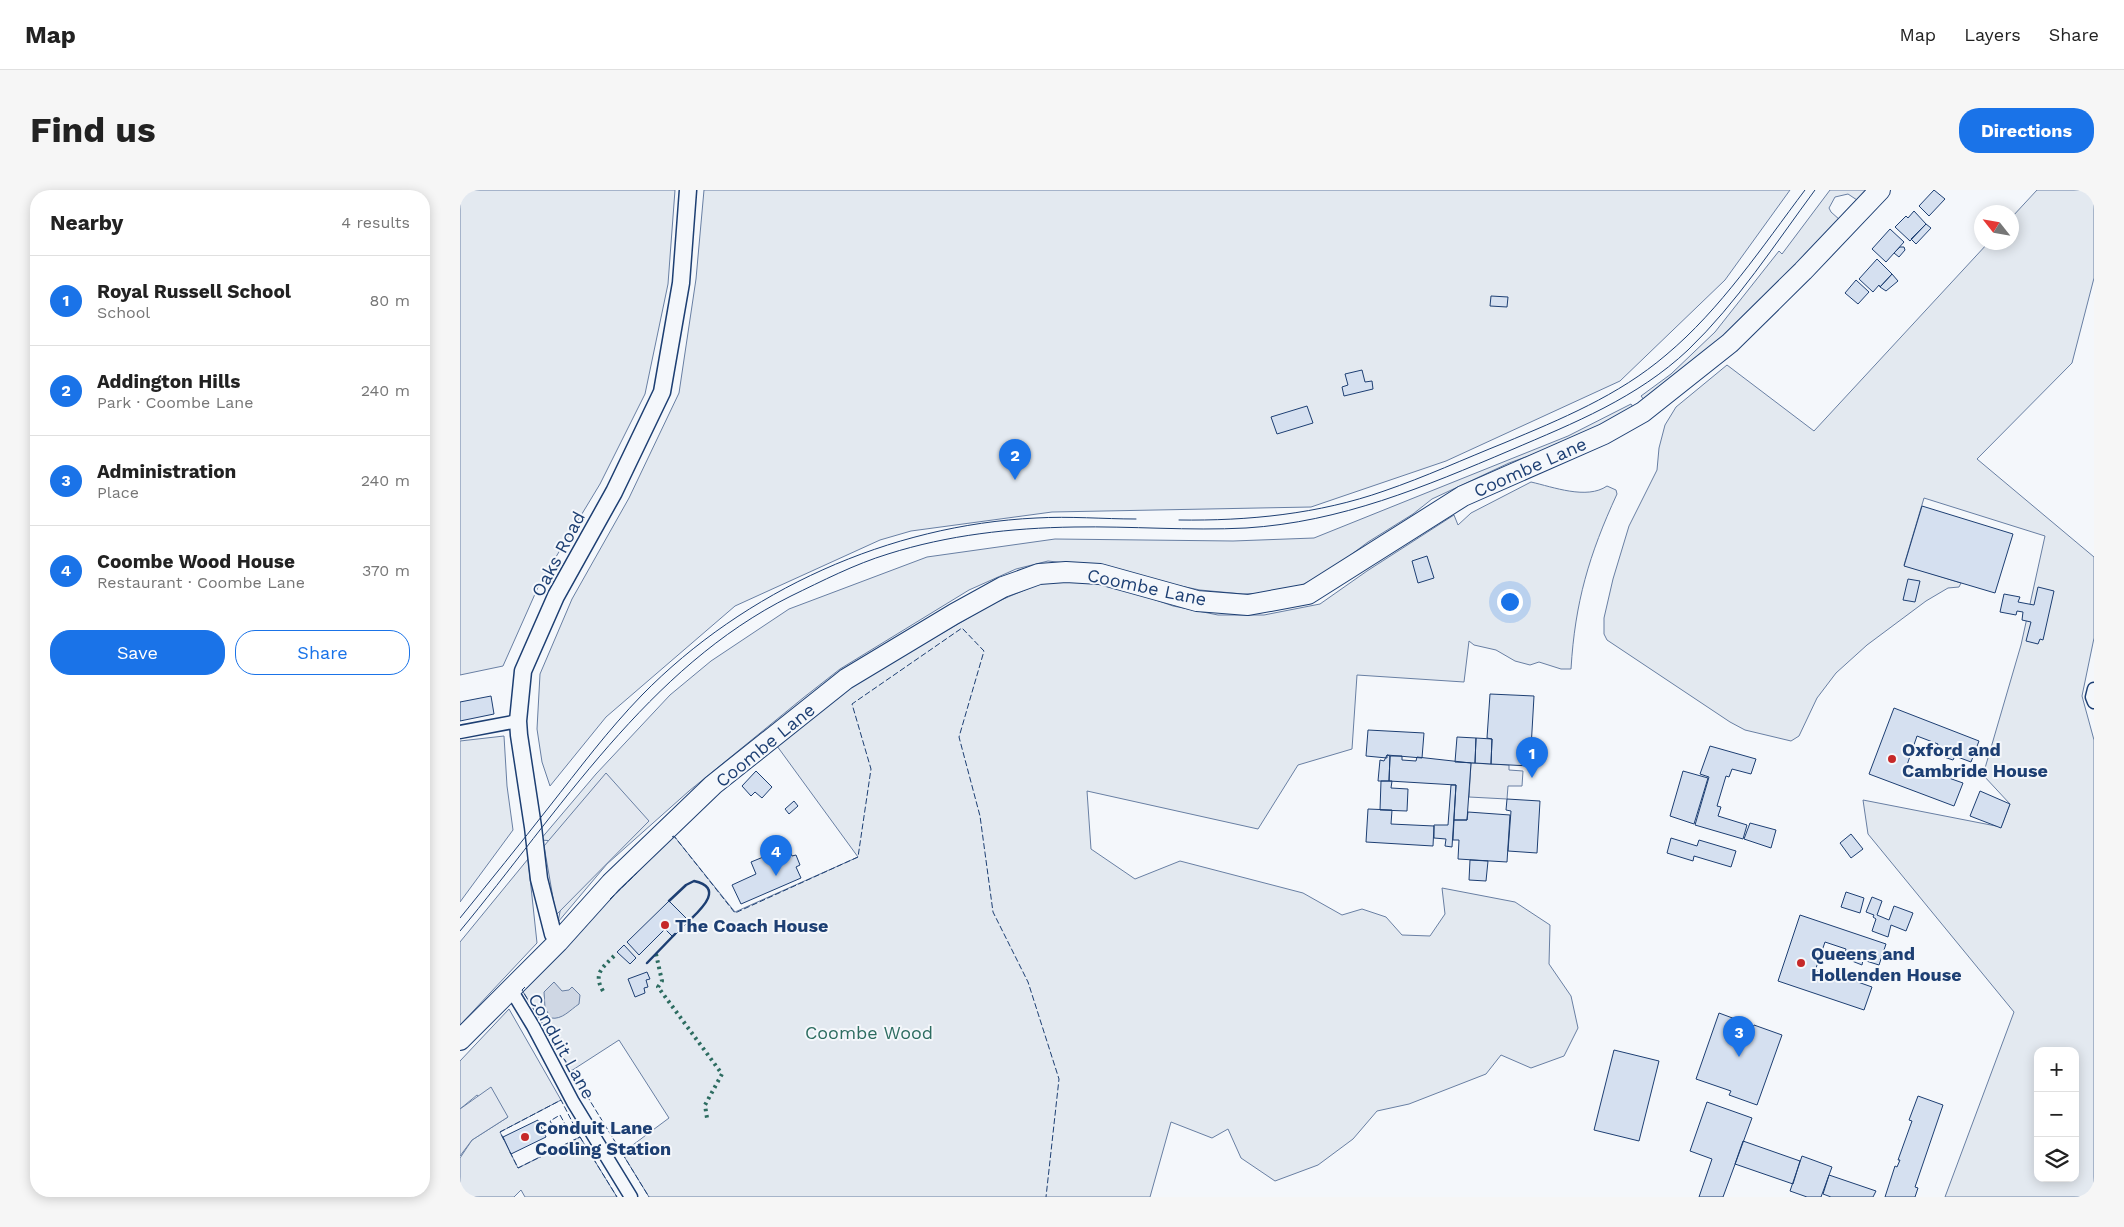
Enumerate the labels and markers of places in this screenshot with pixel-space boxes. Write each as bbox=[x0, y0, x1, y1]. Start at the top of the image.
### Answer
pin: 2 bbox=[999, 439, 1031, 480]
pin: 1 bbox=[1516, 737, 1548, 778]
place label: Oxford and Cambride House bbox=[1902, 739, 2048, 781]
marker: Oxford and Cambride House bbox=[1886, 753, 1898, 765]
pin: 4 bbox=[760, 835, 792, 876]
place label: The Coach House bbox=[675, 915, 828, 936]
marker: The Coach House bbox=[659, 919, 671, 931]
place label: Queens and Hollenden House bbox=[1811, 943, 1962, 985]
marker: Queens and Hollenden House bbox=[1795, 957, 1807, 969]
pin: 3 bbox=[1723, 1016, 1755, 1057]
place label: Conduit Lane Cooling Station bbox=[535, 1117, 671, 1159]
marker: Conduit Lane Cooling Station bbox=[519, 1131, 531, 1143]

